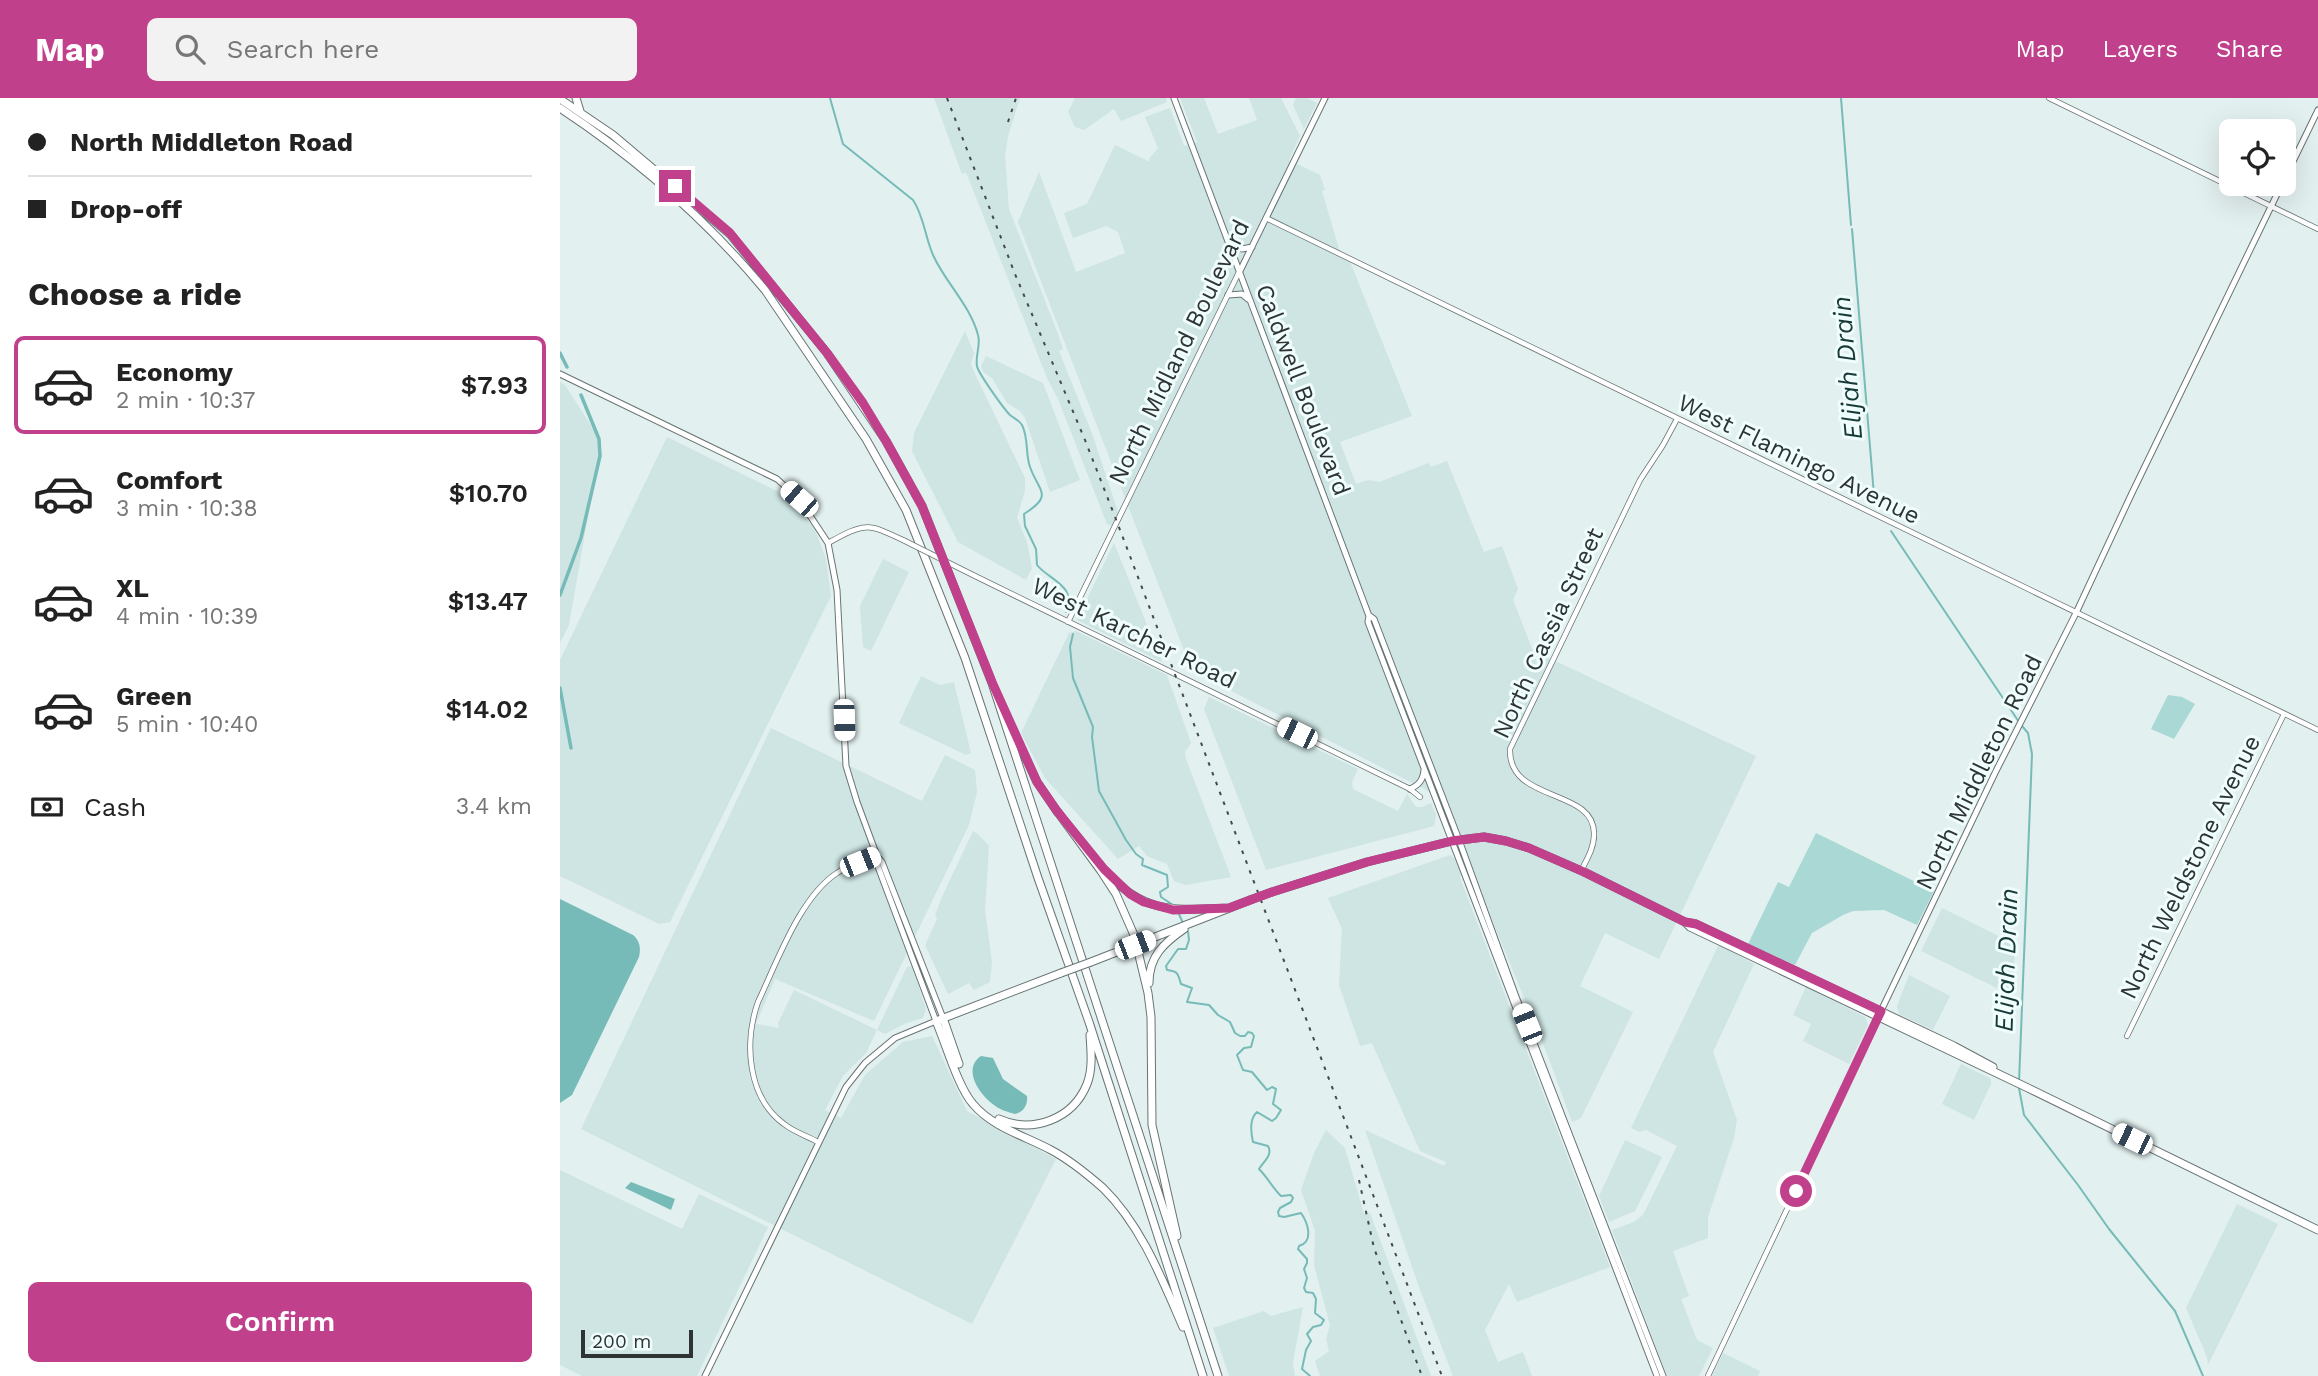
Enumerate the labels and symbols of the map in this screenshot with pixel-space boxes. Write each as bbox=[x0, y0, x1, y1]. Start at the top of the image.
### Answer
route end bbox=[659, 170, 691, 202]
street label: North Midland Boulevard bbox=[1103, 215, 1255, 489]
street label: Caldwell Boulevard bbox=[1250, 280, 1356, 500]
water label: Elijah Drain bbox=[1826, 295, 1868, 441]
street label: West Flamingo Avenue bbox=[1673, 388, 1925, 530]
car bbox=[777, 477, 822, 521]
street label: North Cassia Street bbox=[1487, 523, 1609, 743]
street label: West Karcher Road bbox=[1027, 571, 1241, 695]
street label: North Middleton Road bbox=[1910, 650, 2048, 894]
car bbox=[833, 699, 856, 741]
car bbox=[1274, 714, 1321, 752]
street label: North Weldstone Avenue bbox=[2114, 731, 2266, 1003]
car bbox=[837, 844, 884, 880]
water label: Elijah Drain bbox=[1988, 887, 2024, 1033]
car bbox=[1112, 928, 1159, 962]
car bbox=[1510, 1001, 1545, 1047]
car bbox=[2109, 1120, 2156, 1158]
route start bbox=[1780, 1175, 1812, 1207]
scale bar bbox=[581, 1327, 693, 1359]

